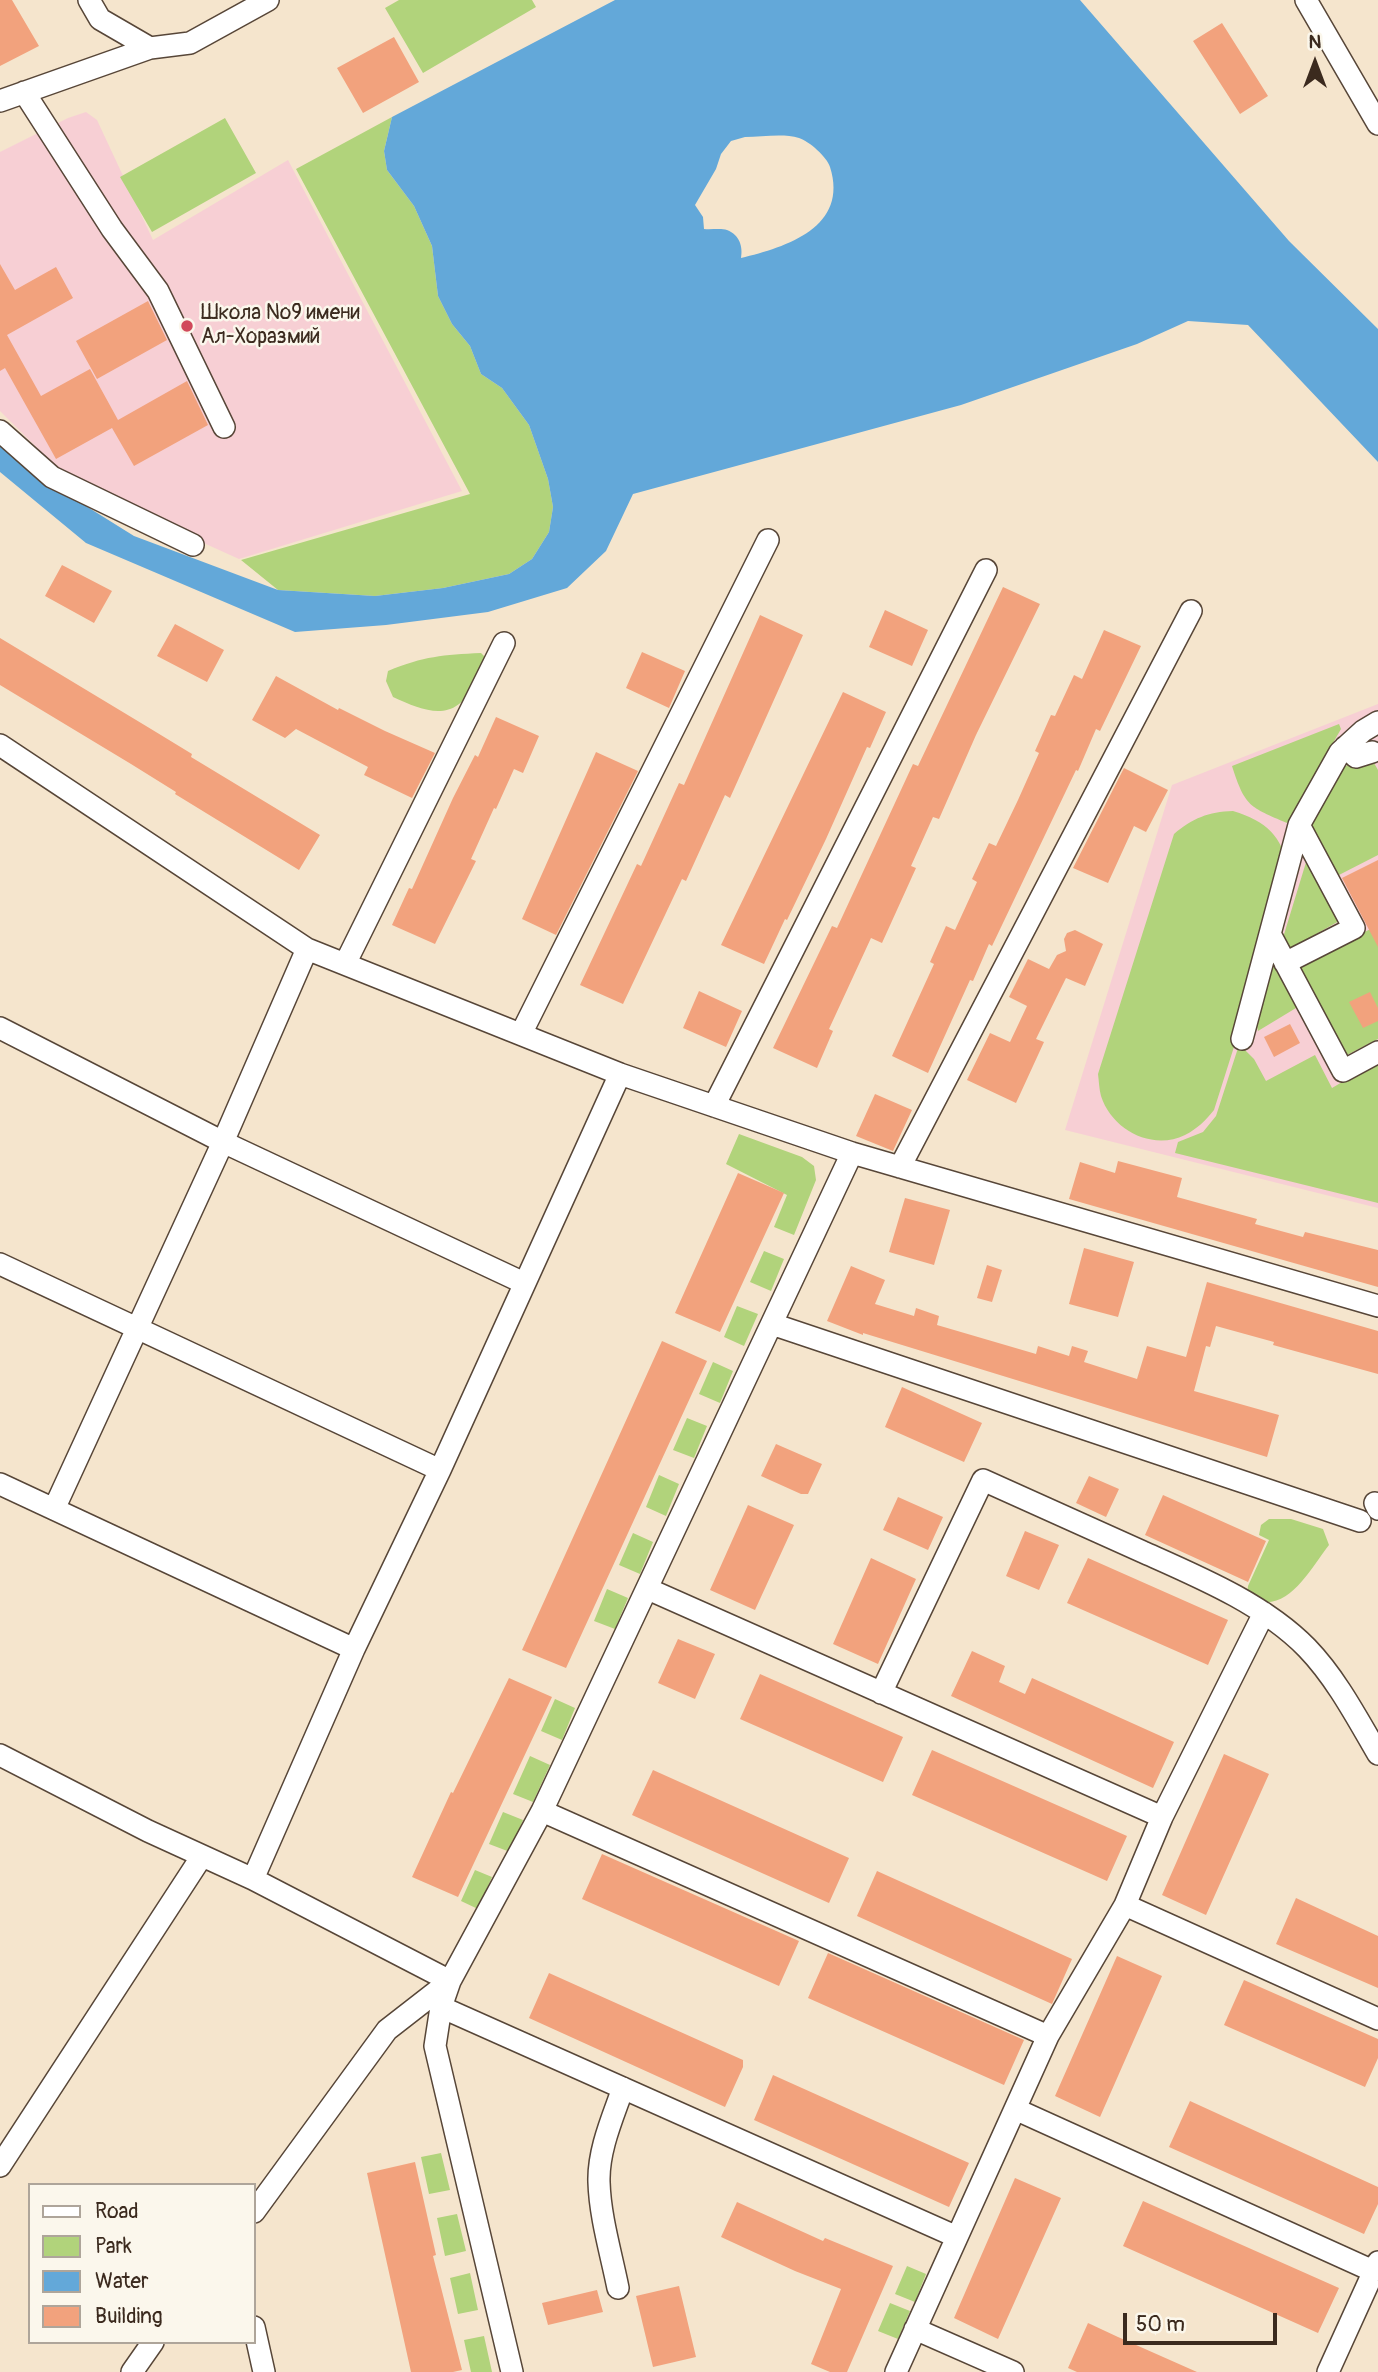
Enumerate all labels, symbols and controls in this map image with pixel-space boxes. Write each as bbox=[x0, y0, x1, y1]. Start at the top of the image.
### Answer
north arrow bbox=[1280, 28, 1350, 98]
text: N bbox=[1309, 30, 1321, 54]
place label: Школа №9 имени Ал-Хоразмий bbox=[201, 301, 360, 351]
marker: Школа №9 имени Ал-Хоразмий bbox=[179, 318, 195, 334]
legend bbox=[28, 2183, 256, 2344]
text: Road bbox=[95, 2198, 139, 2225]
text: Park bbox=[95, 2233, 132, 2260]
text: Water bbox=[95, 2268, 148, 2295]
scale bar bbox=[1126, 2298, 1280, 2342]
text: Building bbox=[95, 2303, 162, 2330]
text: 50 m bbox=[1136, 2311, 1185, 2338]

